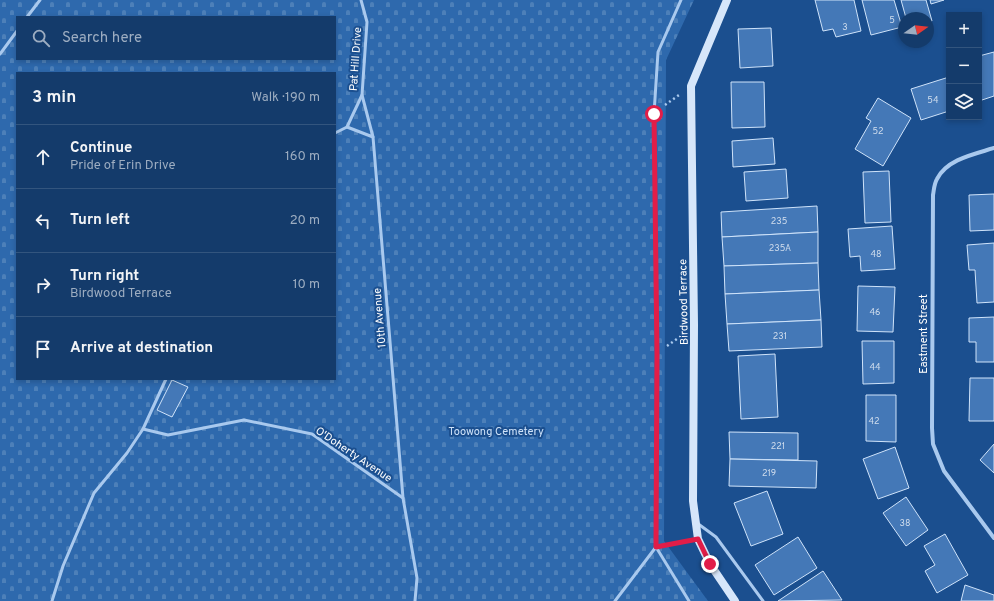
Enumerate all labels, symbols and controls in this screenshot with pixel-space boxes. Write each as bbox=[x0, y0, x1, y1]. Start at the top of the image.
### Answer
north arrow bbox=[898, 12, 934, 48]
map controls bbox=[946, 12, 982, 120]
button: + bbox=[946, 12, 982, 48]
house number: 5 bbox=[889, 15, 895, 26]
search box bbox=[16, 16, 336, 60]
house number: 3 bbox=[842, 22, 848, 33]
icon: search bbox=[30, 27, 52, 49]
street label: Pat Hill Drive bbox=[347, 27, 365, 91]
text: Search here bbox=[62, 29, 142, 48]
button: − bbox=[946, 48, 982, 84]
button: layers bbox=[946, 84, 982, 120]
text: 3 min bbox=[32, 87, 76, 109]
text: Walk · 190 m bbox=[251, 90, 320, 106]
house number: 54 bbox=[927, 95, 939, 106]
route start bbox=[645, 105, 663, 123]
house number: 52 bbox=[872, 126, 884, 137]
text: Continue bbox=[70, 139, 132, 158]
icon: ahead bbox=[32, 146, 54, 168]
text: 160 m bbox=[285, 149, 320, 165]
text: Pride of Erin Drive bbox=[70, 158, 176, 174]
icon: left bbox=[32, 210, 54, 232]
text: Turn left bbox=[70, 211, 130, 230]
text: 20 m bbox=[290, 213, 320, 229]
house number: 235 bbox=[771, 216, 787, 227]
house number: 235A bbox=[769, 243, 791, 254]
house number: 48 bbox=[870, 249, 882, 260]
street label: Birdwood Terrace bbox=[676, 259, 692, 345]
text: Turn right bbox=[70, 267, 139, 286]
icon: right bbox=[32, 274, 54, 296]
text: 10 m bbox=[293, 277, 320, 293]
text: Birdwood Terrace bbox=[70, 286, 172, 302]
street label: 10th Avenue bbox=[370, 287, 390, 349]
street label: Eastment Street bbox=[917, 294, 931, 374]
house number: 46 bbox=[870, 307, 880, 318]
house number: 231 bbox=[773, 331, 787, 342]
icon: arrive bbox=[32, 338, 54, 360]
text: Arrive at destination bbox=[70, 339, 213, 358]
house number: 44 bbox=[869, 362, 881, 373]
house number: 42 bbox=[868, 416, 880, 427]
street label: O'Doherty Avenue bbox=[312, 424, 394, 486]
park label: Toowong Cemetery bbox=[448, 425, 544, 439]
house number: 221 bbox=[771, 441, 785, 452]
house number: 219 bbox=[762, 468, 776, 479]
house number: 38 bbox=[900, 518, 910, 529]
route end bbox=[701, 555, 719, 573]

